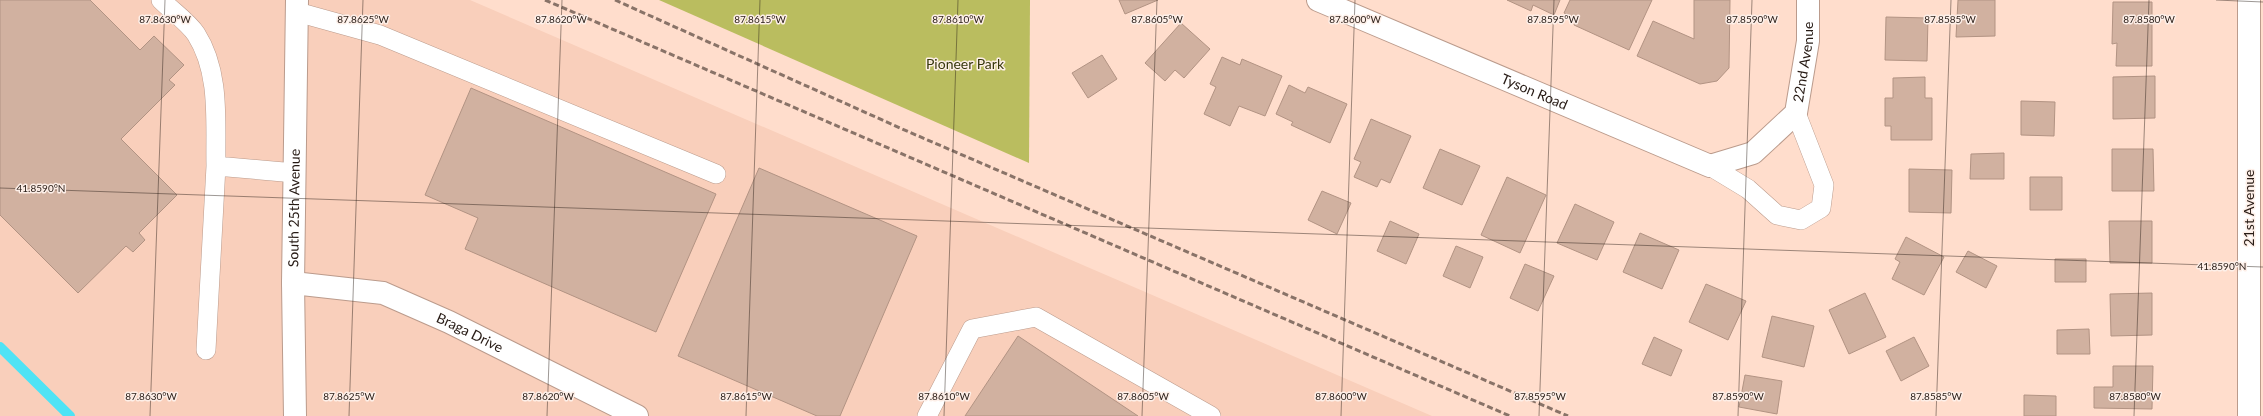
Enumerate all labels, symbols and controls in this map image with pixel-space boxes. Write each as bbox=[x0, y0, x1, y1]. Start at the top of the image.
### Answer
text: 87.8630°W bbox=[139, 13, 191, 25]
text: 87.8625°W bbox=[337, 13, 389, 25]
text: 87.8620°W bbox=[535, 13, 587, 25]
text: 87.8615°W bbox=[734, 13, 786, 25]
text: 87.8610°W bbox=[932, 13, 984, 25]
text: 87.8605°W bbox=[1131, 13, 1183, 25]
text: 87.8600°W bbox=[1329, 13, 1381, 25]
text: 87.8595°W bbox=[1527, 13, 1579, 25]
text: 87.8590°W bbox=[1726, 13, 1778, 25]
text: 87.8585°W bbox=[1924, 13, 1976, 25]
text: 87.8580°W bbox=[2123, 13, 2175, 25]
street label: 22nd Avenue bbox=[1789, 22, 1816, 104]
park label: Pioneer Park bbox=[926, 55, 1005, 72]
street label: Tyson Road bbox=[1499, 70, 1570, 113]
street label: South 25th Avenue bbox=[284, 149, 303, 267]
street label: 21st Avenue bbox=[2240, 170, 2257, 246]
text: 41.8590°N bbox=[17, 182, 65, 194]
text: 41.8590°N bbox=[2198, 260, 2246, 272]
street label: Braga Drive bbox=[434, 309, 506, 356]
text: 87.8630°W bbox=[125, 390, 177, 402]
text: 87.8625°W bbox=[323, 390, 375, 402]
text: 87.8620°W bbox=[522, 390, 574, 402]
text: 87.8615°W bbox=[720, 390, 772, 402]
text: 87.8610°W bbox=[918, 390, 970, 402]
text: 87.8605°W bbox=[1117, 390, 1169, 402]
text: 87.8600°W bbox=[1315, 390, 1367, 402]
text: 87.8595°W bbox=[1514, 390, 1566, 402]
text: 87.8590°W bbox=[1712, 390, 1764, 402]
text: 87.8585°W bbox=[1910, 390, 1962, 402]
text: 87.8580°W bbox=[2109, 390, 2161, 402]

